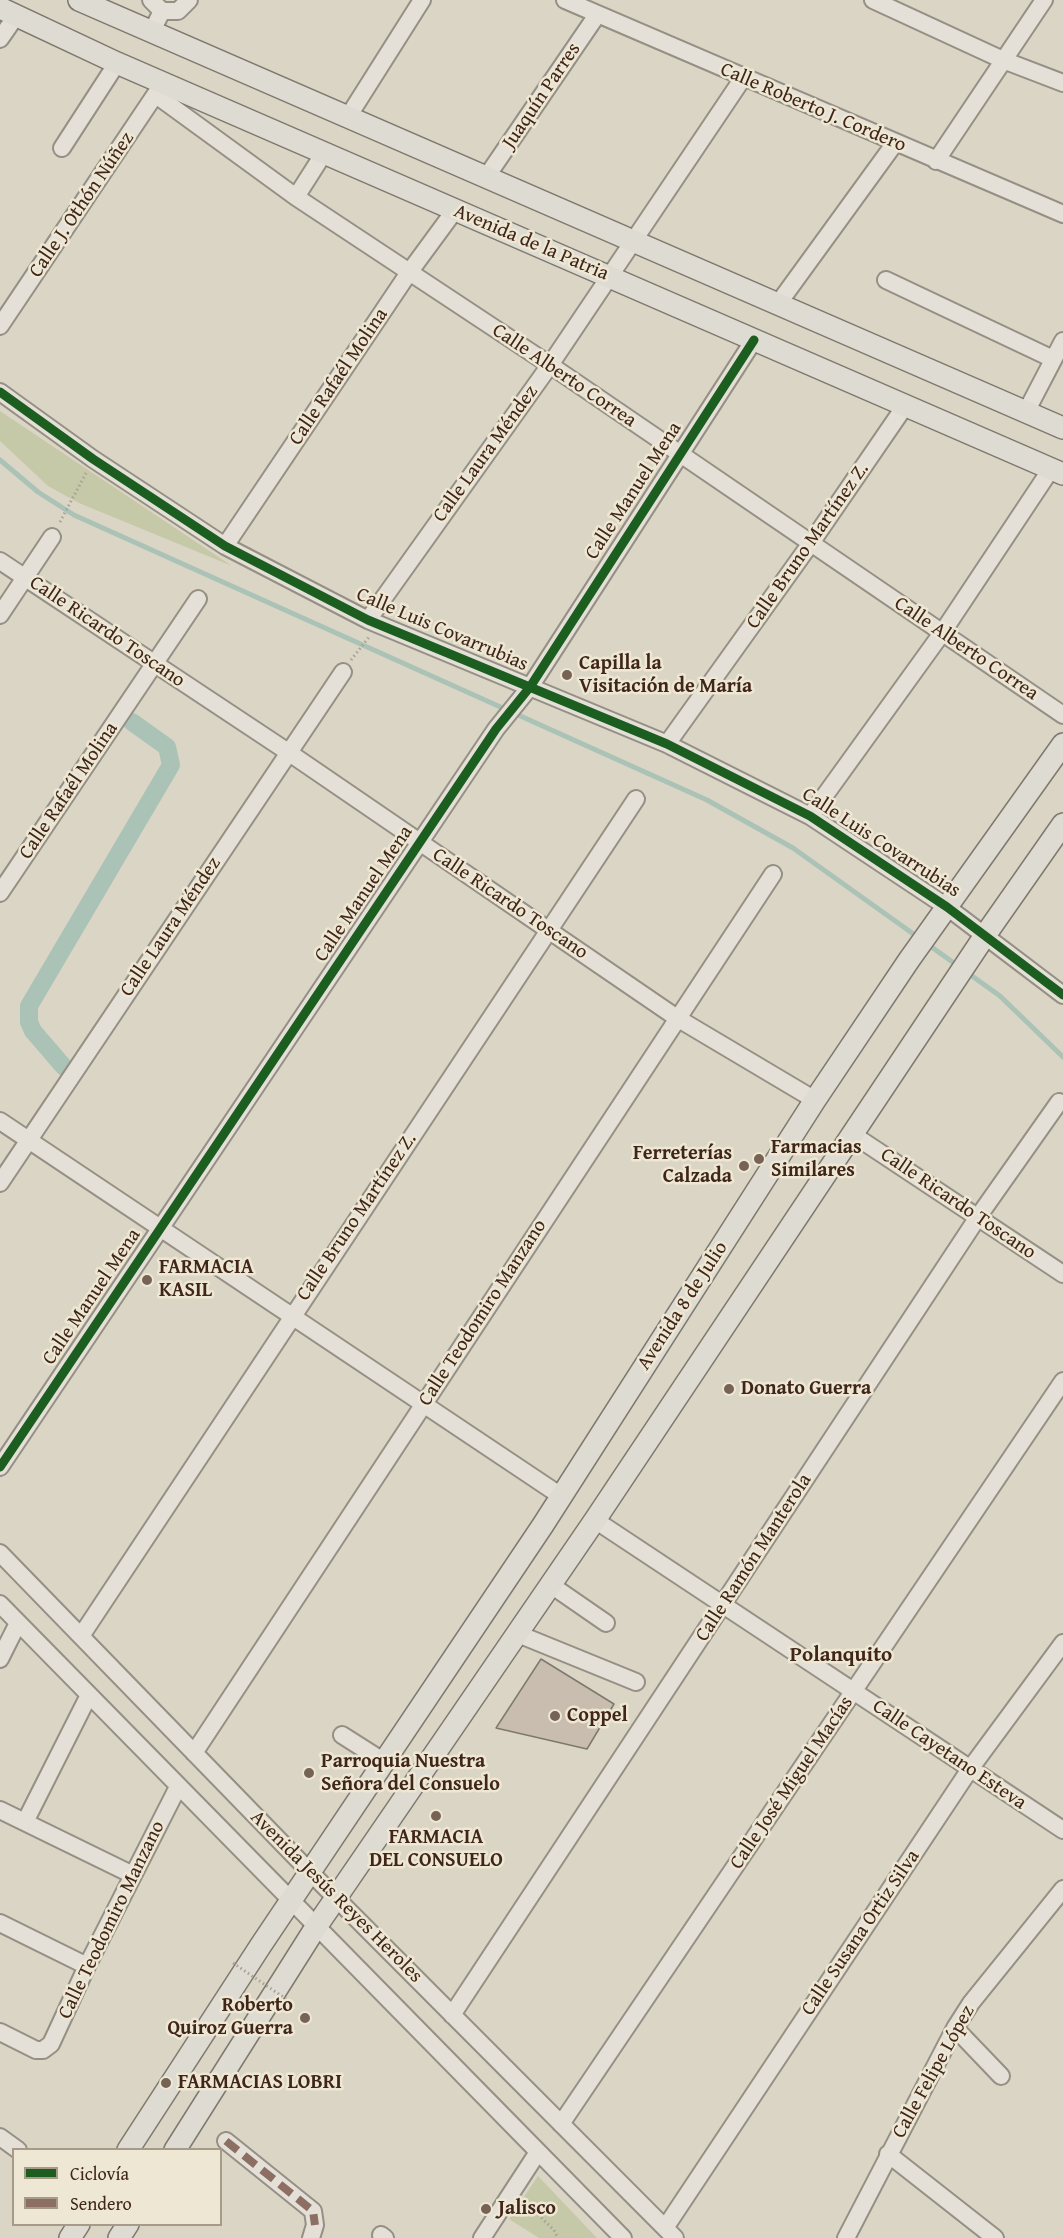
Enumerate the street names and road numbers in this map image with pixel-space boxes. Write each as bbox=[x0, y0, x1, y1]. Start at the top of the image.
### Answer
street label: Juaquín Parres bbox=[498, 38, 586, 154]
street label: Calle Roberto J. Cordero bbox=[716, 58, 910, 158]
street label: Calle J. Othón Núñez bbox=[24, 128, 140, 282]
street label: Avenida de la Patria bbox=[450, 200, 612, 286]
street label: Calle Rafaél Molina bbox=[284, 304, 394, 450]
street label: Calle Alberto Correa bbox=[487, 319, 641, 433]
street label: Calle Laura Méndez bbox=[428, 381, 544, 527]
street label: Calle Manuel Mena bbox=[581, 418, 687, 564]
street label: Calle Bruno Martínez Z. bbox=[742, 458, 874, 634]
street label: Calle Ricardo Toscano bbox=[25, 571, 189, 693]
street label: Calle Luis Covarrubias bbox=[353, 583, 531, 677]
street label: Calle Alberto Correa bbox=[889, 592, 1043, 706]
street label: Calle Rafaél Molina bbox=[14, 718, 124, 864]
street label: Calle Luis Covarrubias bbox=[797, 783, 965, 903]
street label: Calle Manuel Mena bbox=[310, 821, 418, 967]
street label: Calle Ricardo Toscano bbox=[428, 843, 592, 965]
street label: Calle Laura Méndez bbox=[115, 853, 227, 1001]
street label: Calle Bruno Martínez Z. bbox=[292, 1128, 422, 1306]
street label: Calle Ricardo Toscano bbox=[876, 1143, 1040, 1265]
street label: Calle Teodomiro Manzano bbox=[414, 1215, 552, 1411]
street label: Calle Manuel Mena bbox=[38, 1224, 146, 1370]
street label: Avenida 8 de Julio bbox=[633, 1237, 733, 1375]
street label: Calle Ramón Manterola bbox=[691, 1470, 817, 1646]
street label: Calle José Miguel Macías bbox=[725, 1692, 859, 1874]
street label: Calle Cayetano Esteva bbox=[867, 1695, 1031, 1815]
street label: Avenida Jesús Reyes Heroles bbox=[245, 1806, 427, 1988]
street label: Calle Teodomiro Manzano bbox=[54, 1817, 170, 2023]
street label: Calle Susana Ortiz Silva bbox=[797, 1846, 925, 2020]
street label: Calle Felipe López bbox=[888, 2001, 980, 2143]

